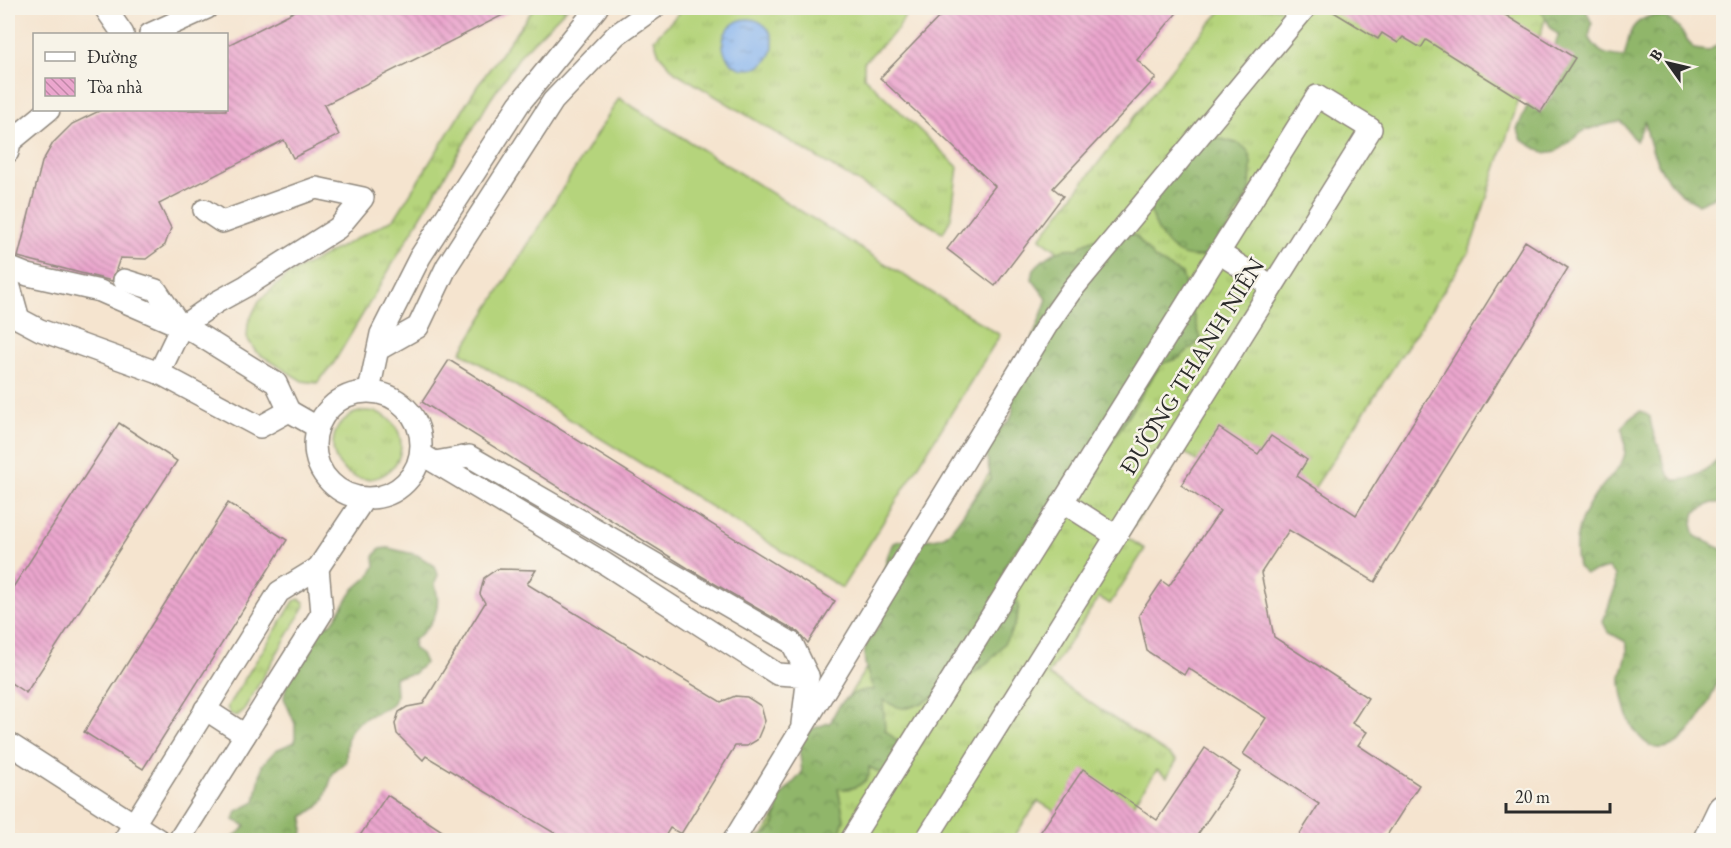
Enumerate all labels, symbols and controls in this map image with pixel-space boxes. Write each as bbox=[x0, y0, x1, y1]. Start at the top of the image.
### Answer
legend bbox=[33, 33, 228, 111]
north arrow bbox=[1638, 33, 1698, 93]
text: Đường bbox=[87, 45, 137, 68]
text: B bbox=[1644, 45, 1667, 65]
text: Tòa nhà bbox=[87, 75, 143, 98]
street label: ĐƯỜNG THANH NIÊN bbox=[1112, 251, 1271, 480]
scale bar bbox=[1506, 776, 1610, 814]
text: 20 m bbox=[1515, 785, 1550, 808]

